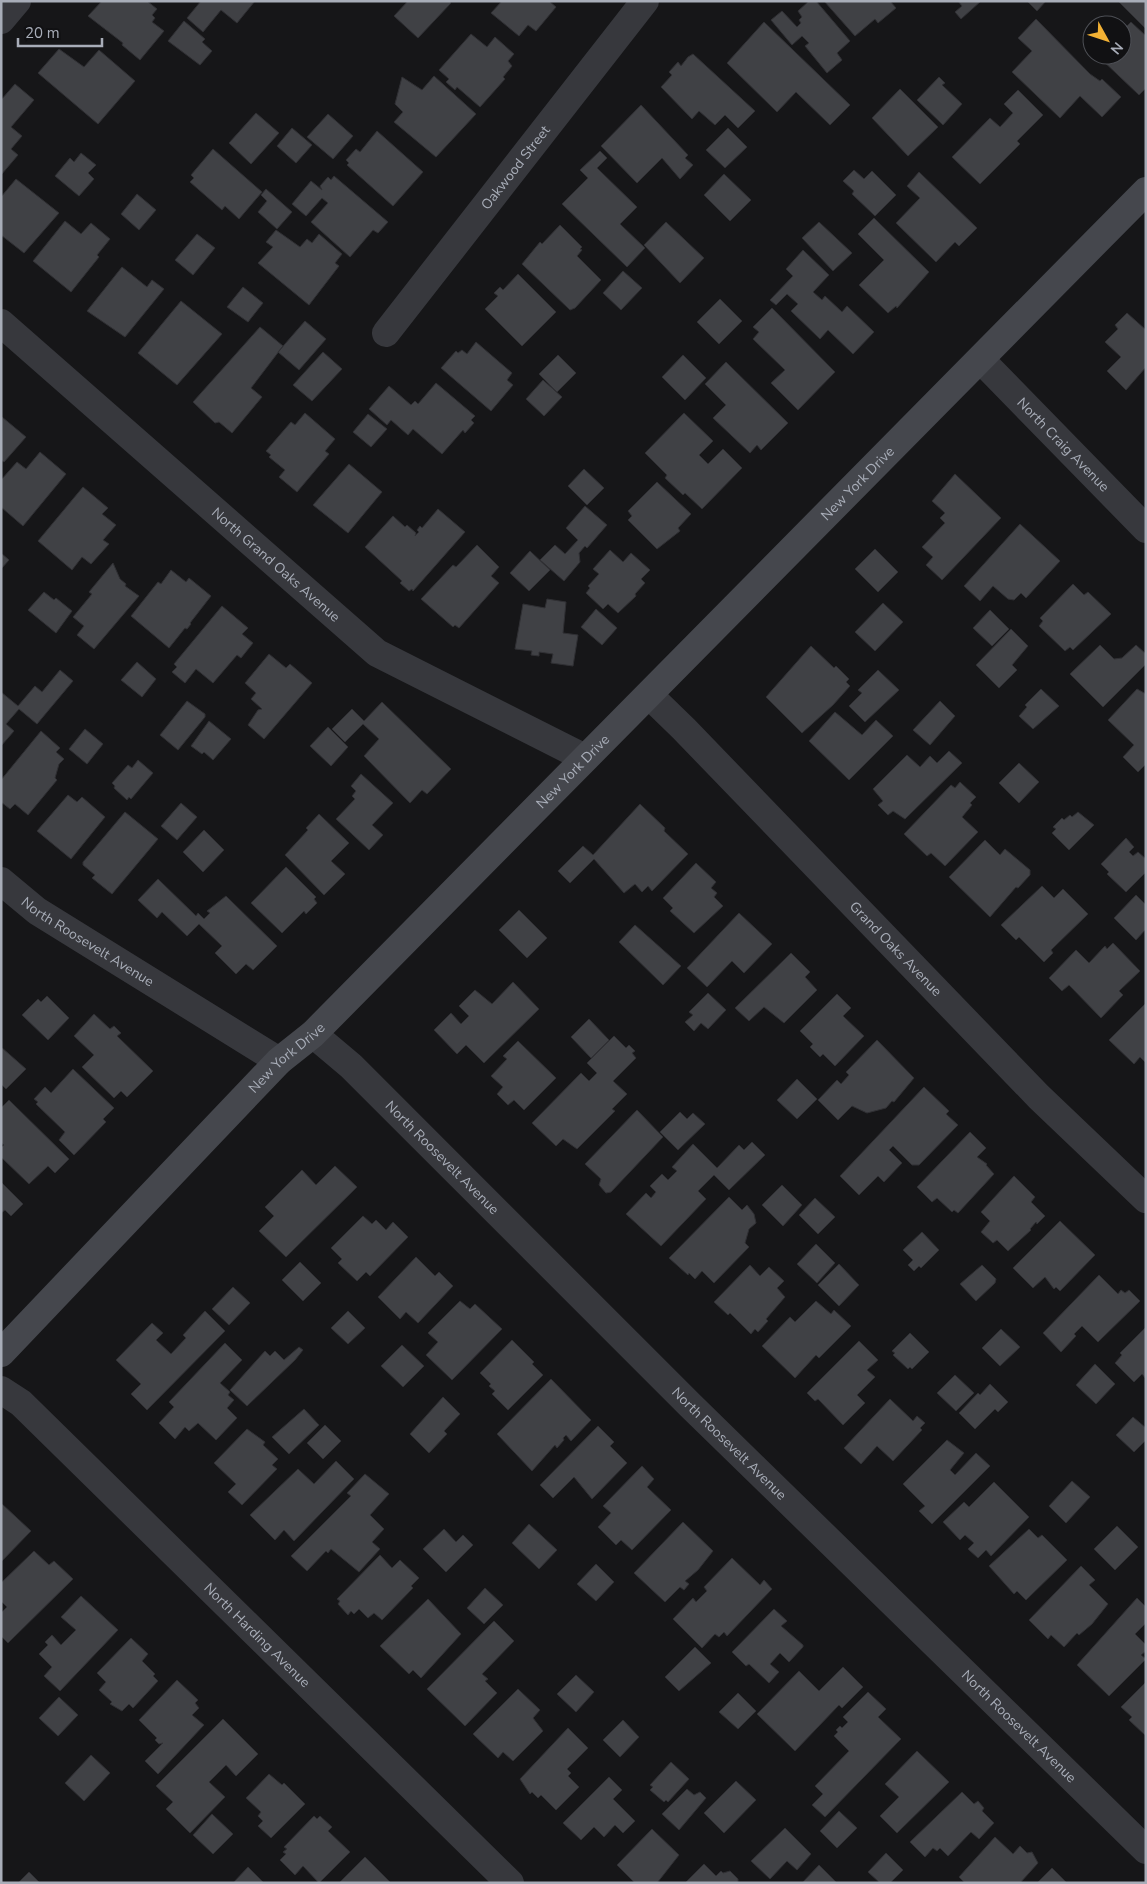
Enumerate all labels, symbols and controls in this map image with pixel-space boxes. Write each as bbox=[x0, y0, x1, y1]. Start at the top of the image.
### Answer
scale bar bbox=[18, 15, 101, 47]
north arrow bbox=[1082, 15, 1132, 65]
text: 20 m bbox=[25, 23, 60, 43]
text: N bbox=[1106, 38, 1127, 58]
street label: Oakwood Street bbox=[476, 121, 554, 214]
street label: North Craig Avenue bbox=[1013, 393, 1114, 496]
street label: New York Drive bbox=[816, 442, 898, 524]
street label: North Grand Oaks Avenue bbox=[208, 503, 344, 626]
street label: New York Drive bbox=[532, 730, 614, 812]
street label: North Roosevelt Avenue bbox=[17, 892, 158, 991]
street label: Grand Oaks Avenue bbox=[846, 897, 946, 1000]
street label: New York Drive bbox=[244, 1018, 329, 1097]
street label: North Roosevelt Avenue bbox=[381, 1096, 504, 1219]
street label: North Roosevelt Avenue bbox=[668, 1383, 791, 1504]
street label: North Harding Avenue bbox=[200, 1578, 315, 1691]
street label: North Roosevelt Avenue bbox=[957, 1666, 1081, 1787]

